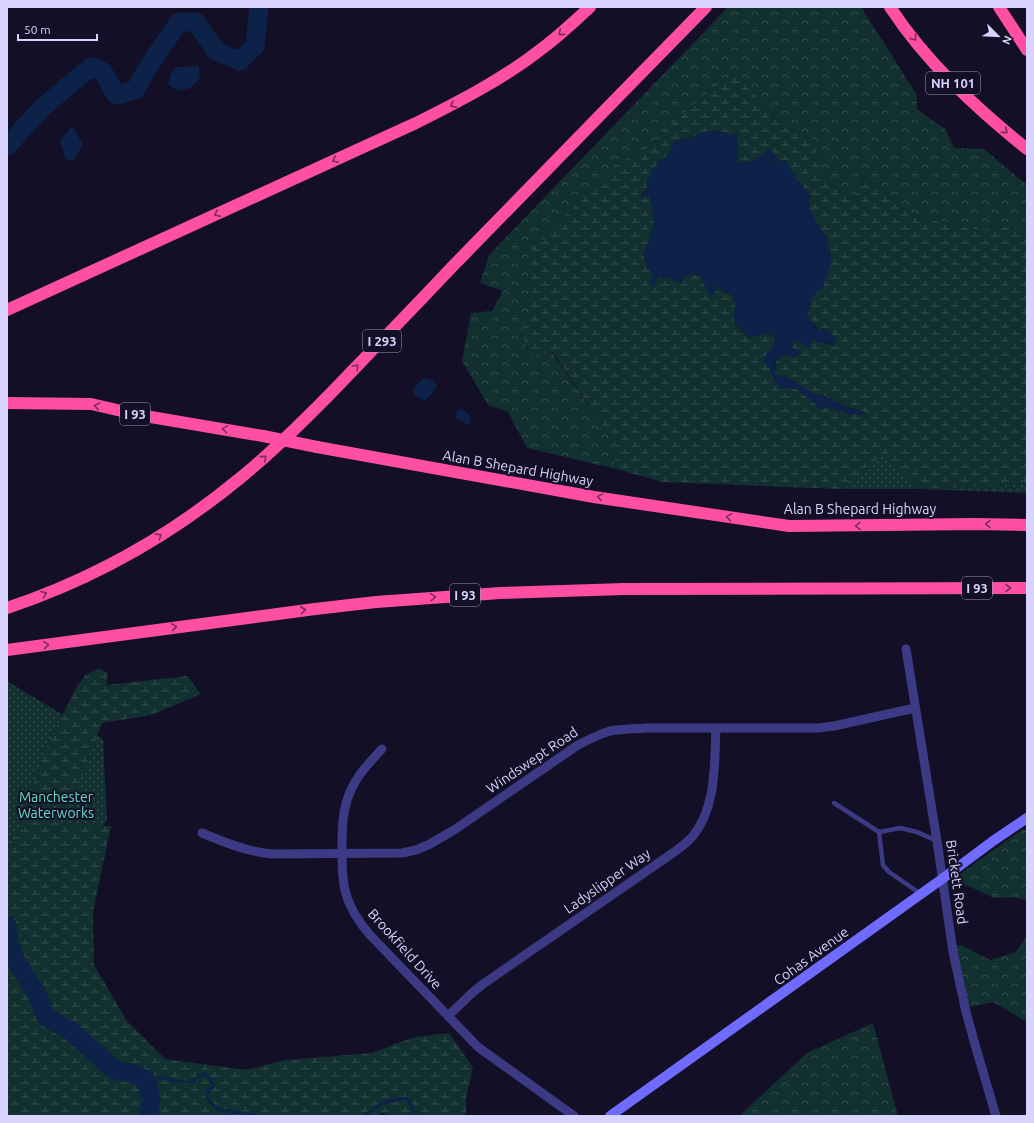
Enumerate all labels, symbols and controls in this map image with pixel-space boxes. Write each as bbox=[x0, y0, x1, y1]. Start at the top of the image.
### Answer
scale bar bbox=[18, 16, 97, 42]
north arrow bbox=[978, 16, 1018, 56]
text: 50 m bbox=[24, 23, 51, 36]
one-way arrow bbox=[558, 29, 566, 36]
one-way arrow bbox=[909, 34, 916, 41]
text: N bbox=[1000, 34, 1014, 46]
road number: NH 101 bbox=[926, 72, 980, 94]
one-way arrow bbox=[450, 100, 457, 107]
one-way arrow bbox=[1000, 126, 1007, 133]
one-way arrow bbox=[332, 155, 339, 163]
one-way arrow bbox=[214, 209, 221, 217]
road number: I 293 bbox=[363, 330, 401, 352]
one-way arrow bbox=[351, 364, 359, 372]
one-way arrow bbox=[94, 402, 100, 410]
road number: I 93 bbox=[120, 403, 150, 425]
one-way arrow bbox=[222, 425, 228, 434]
street label: Alan B Shepard Highway bbox=[442, 447, 595, 489]
one-way arrow bbox=[259, 456, 266, 463]
one-way arrow bbox=[597, 494, 603, 502]
street label: Alan B Shepard Highway bbox=[784, 501, 936, 517]
one-way arrow bbox=[726, 513, 732, 522]
one-way arrow bbox=[985, 520, 991, 528]
one-way arrow bbox=[855, 521, 861, 530]
one-way arrow bbox=[155, 533, 162, 540]
road number: I 93 bbox=[962, 577, 992, 599]
road number: I 93 bbox=[450, 584, 480, 606]
one-way arrow bbox=[1005, 584, 1011, 592]
one-way arrow bbox=[40, 591, 47, 599]
one-way arrow bbox=[430, 593, 436, 602]
one-way arrow bbox=[300, 606, 306, 615]
one-way arrow bbox=[171, 623, 177, 632]
one-way arrow bbox=[43, 641, 49, 650]
street label: Windswept Road bbox=[483, 724, 581, 796]
park label: Manchester Waterworks bbox=[18, 789, 94, 821]
street label: Brickett Road bbox=[943, 839, 971, 925]
street label: Ladyslipper Way bbox=[561, 845, 653, 917]
street label: Brookfield Drive bbox=[365, 906, 445, 992]
street label: Cohas Avenue bbox=[771, 924, 851, 988]

